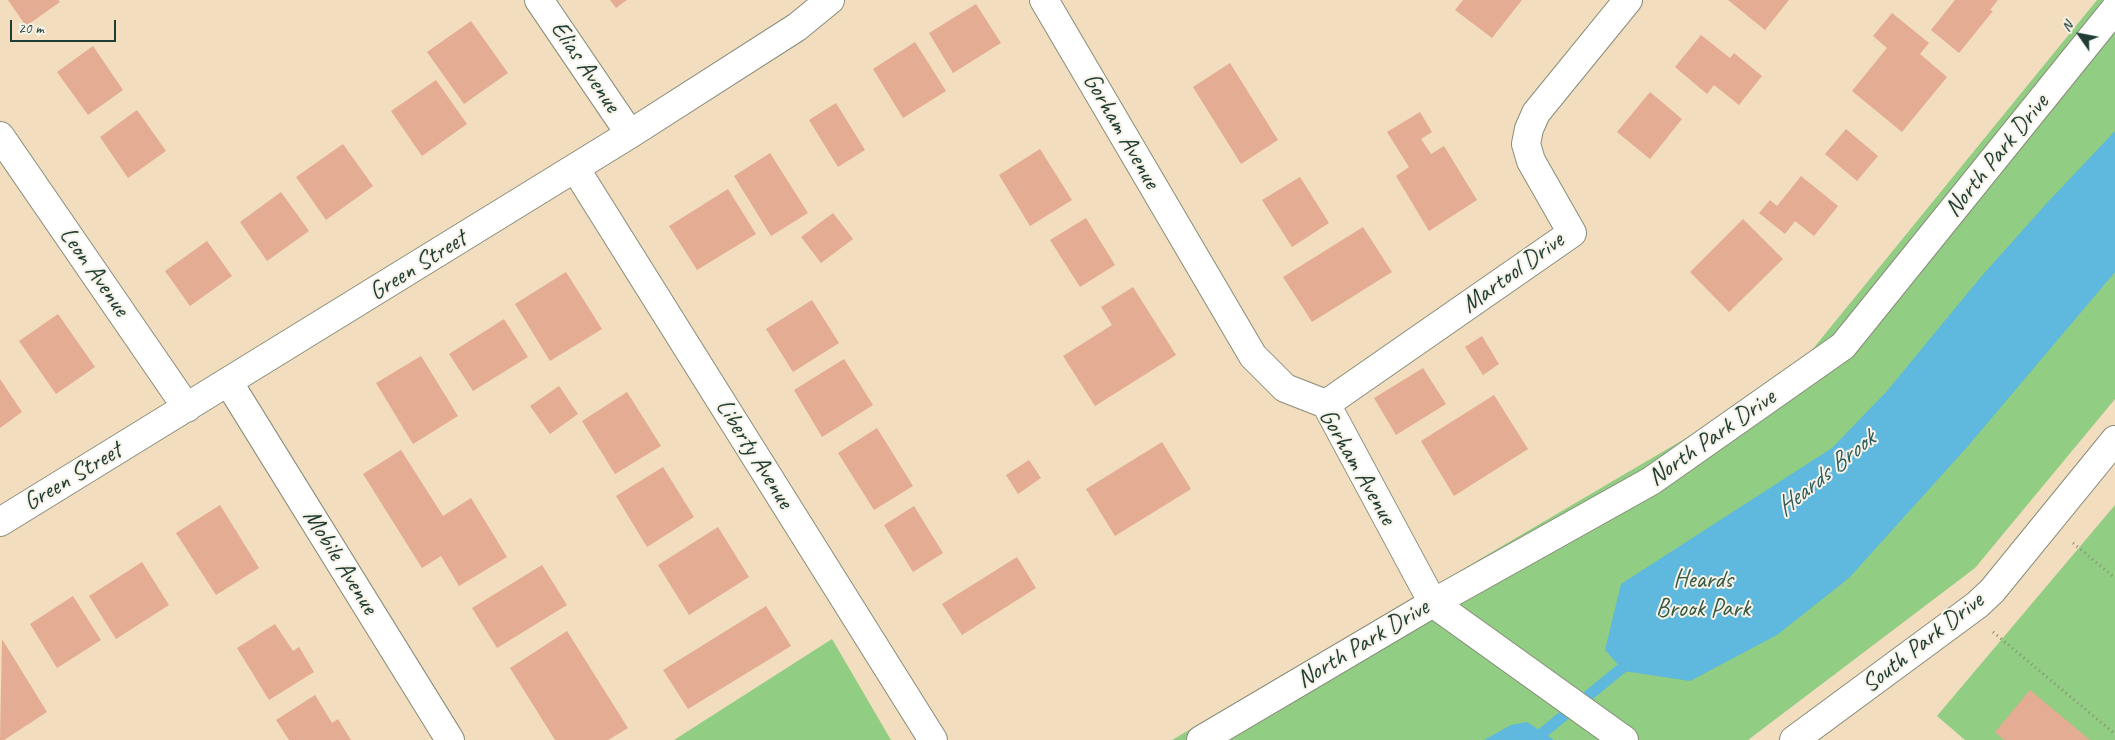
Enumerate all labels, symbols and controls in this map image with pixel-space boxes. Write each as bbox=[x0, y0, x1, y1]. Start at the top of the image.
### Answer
scale bar bbox=[12, 10, 119, 42]
north arrow bbox=[2055, 10, 2105, 60]
street label: Elias Avenue bbox=[543, 15, 627, 119]
text: N bbox=[2058, 18, 2076, 35]
text: 20 m bbox=[18, 19, 44, 38]
street label: Gorham Avenue bbox=[1076, 68, 1166, 194]
street label: North Park Drive bbox=[1938, 89, 2056, 223]
street label: Leon Avenue bbox=[52, 221, 136, 323]
street label: Green Street bbox=[364, 224, 472, 308]
street label: Martool Drive bbox=[1456, 226, 1570, 320]
street label: North Park Drive bbox=[1642, 383, 1782, 493]
street label: Liberty Avenue bbox=[708, 394, 800, 514]
street label: Gorham Avenue bbox=[1312, 404, 1402, 530]
water label: Heards Brook bbox=[1770, 424, 1882, 524]
street label: Green Street bbox=[18, 436, 128, 518]
street label: Mobile Avenue bbox=[296, 504, 384, 620]
park label: Heards Brook Park bbox=[1656, 565, 1750, 624]
street label: South Park Drive bbox=[1856, 586, 1990, 700]
street label: North Park Drive bbox=[1291, 593, 1435, 695]

